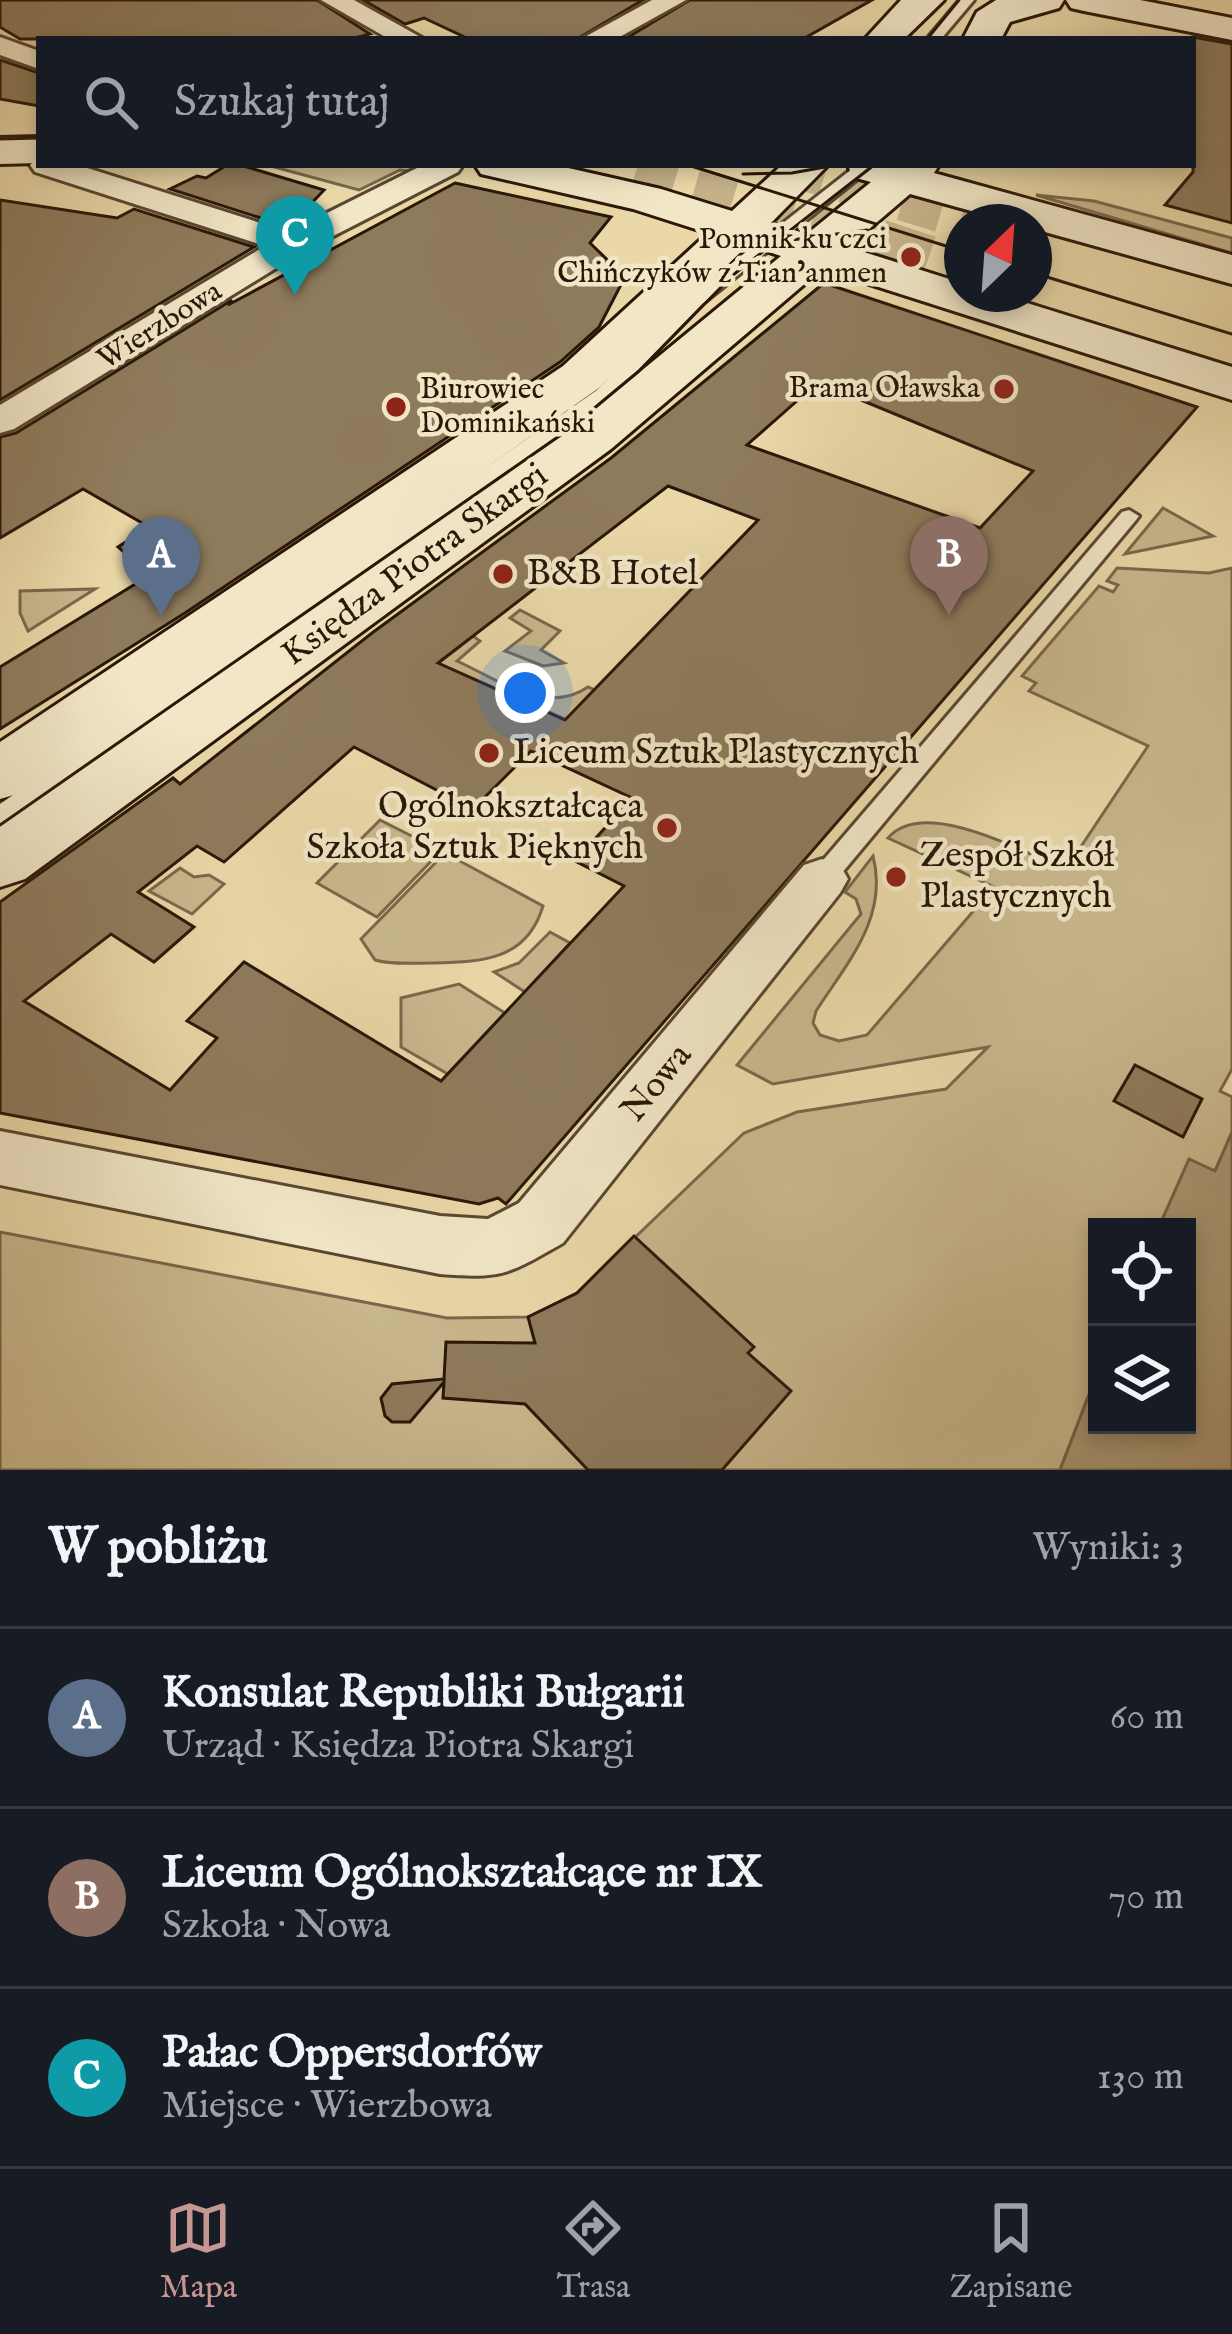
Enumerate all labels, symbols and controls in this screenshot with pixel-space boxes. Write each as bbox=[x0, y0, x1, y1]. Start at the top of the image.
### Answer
search box bbox=[36, 36, 1196, 168]
icon: search bbox=[78, 69, 144, 135]
text: Szukaj tutaj bbox=[174, 74, 390, 131]
pin: C bbox=[256, 196, 334, 295]
north arrow bbox=[944, 204, 1052, 312]
place label: Pomnik ku czci Chińczyków z Tian’anmen bbox=[557, 221, 887, 293]
marker: Pomnik ku czci Chińczyków z Tian’anmen bbox=[898, 244, 924, 270]
street label: Wierzbowa bbox=[91, 273, 229, 379]
place label: Brama Oławska bbox=[789, 370, 980, 408]
place label: Biurowiec Dominikański bbox=[420, 371, 595, 443]
marker: Brama Oławska bbox=[991, 376, 1017, 402]
marker: Biurowiec Dominikański bbox=[383, 394, 409, 420]
street label: Księdza Piotra Skargi bbox=[273, 453, 557, 677]
pin: B bbox=[910, 516, 988, 615]
pin: A bbox=[122, 517, 200, 616]
place label: B&B Hotel bbox=[527, 551, 698, 597]
marker: B&B Hotel bbox=[490, 561, 516, 587]
your location bbox=[495, 663, 555, 723]
place label: Liceum Sztuk Plastycznych bbox=[513, 730, 919, 776]
marker: Liceum Sztuk Plastycznych bbox=[476, 740, 502, 766]
place label: Ogólnokształcąca Szkoła Sztuk Pięknych bbox=[306, 784, 643, 871]
marker: Ogólnokształcąca Szkoła Sztuk Pięknych bbox=[654, 815, 680, 841]
place label: Zespół Szkół Plastycznych bbox=[920, 833, 1114, 920]
marker: Zespół Szkół Plastycznych bbox=[883, 864, 909, 890]
street label: Nowa bbox=[611, 1034, 703, 1132]
map controls bbox=[1088, 1218, 1196, 1434]
button: locate bbox=[1088, 1218, 1196, 1326]
button: layers bbox=[1088, 1326, 1196, 1434]
text: W pobliżu bbox=[48, 1516, 268, 1581]
text: Wyniki: 3 bbox=[1032, 1524, 1184, 1573]
text: Konsulat Republiki Bułgarii bbox=[162, 1665, 685, 1722]
text: A bbox=[74, 1693, 100, 1742]
text: 60 m bbox=[1110, 1693, 1184, 1742]
text: Urząd · Księdza Piotra Skargi bbox=[162, 1722, 634, 1771]
text: Liceum Ogólnokształcące nr IX bbox=[162, 1845, 762, 1902]
text: B bbox=[74, 1873, 100, 1922]
text: 70 m bbox=[1108, 1873, 1184, 1922]
text: Szkoła · Nowa bbox=[162, 1902, 390, 1951]
text: Pałac Oppersdorfów bbox=[162, 2025, 541, 2082]
text: C bbox=[73, 2053, 101, 2102]
text: 130 m bbox=[1097, 2053, 1184, 2102]
text: Miejsce · Wierzbowa bbox=[162, 2082, 492, 2131]
tab: Mapa bbox=[160, 2195, 237, 2309]
tab: Trasa bbox=[557, 2195, 630, 2309]
tab: Zapisane bbox=[950, 2195, 1072, 2309]

